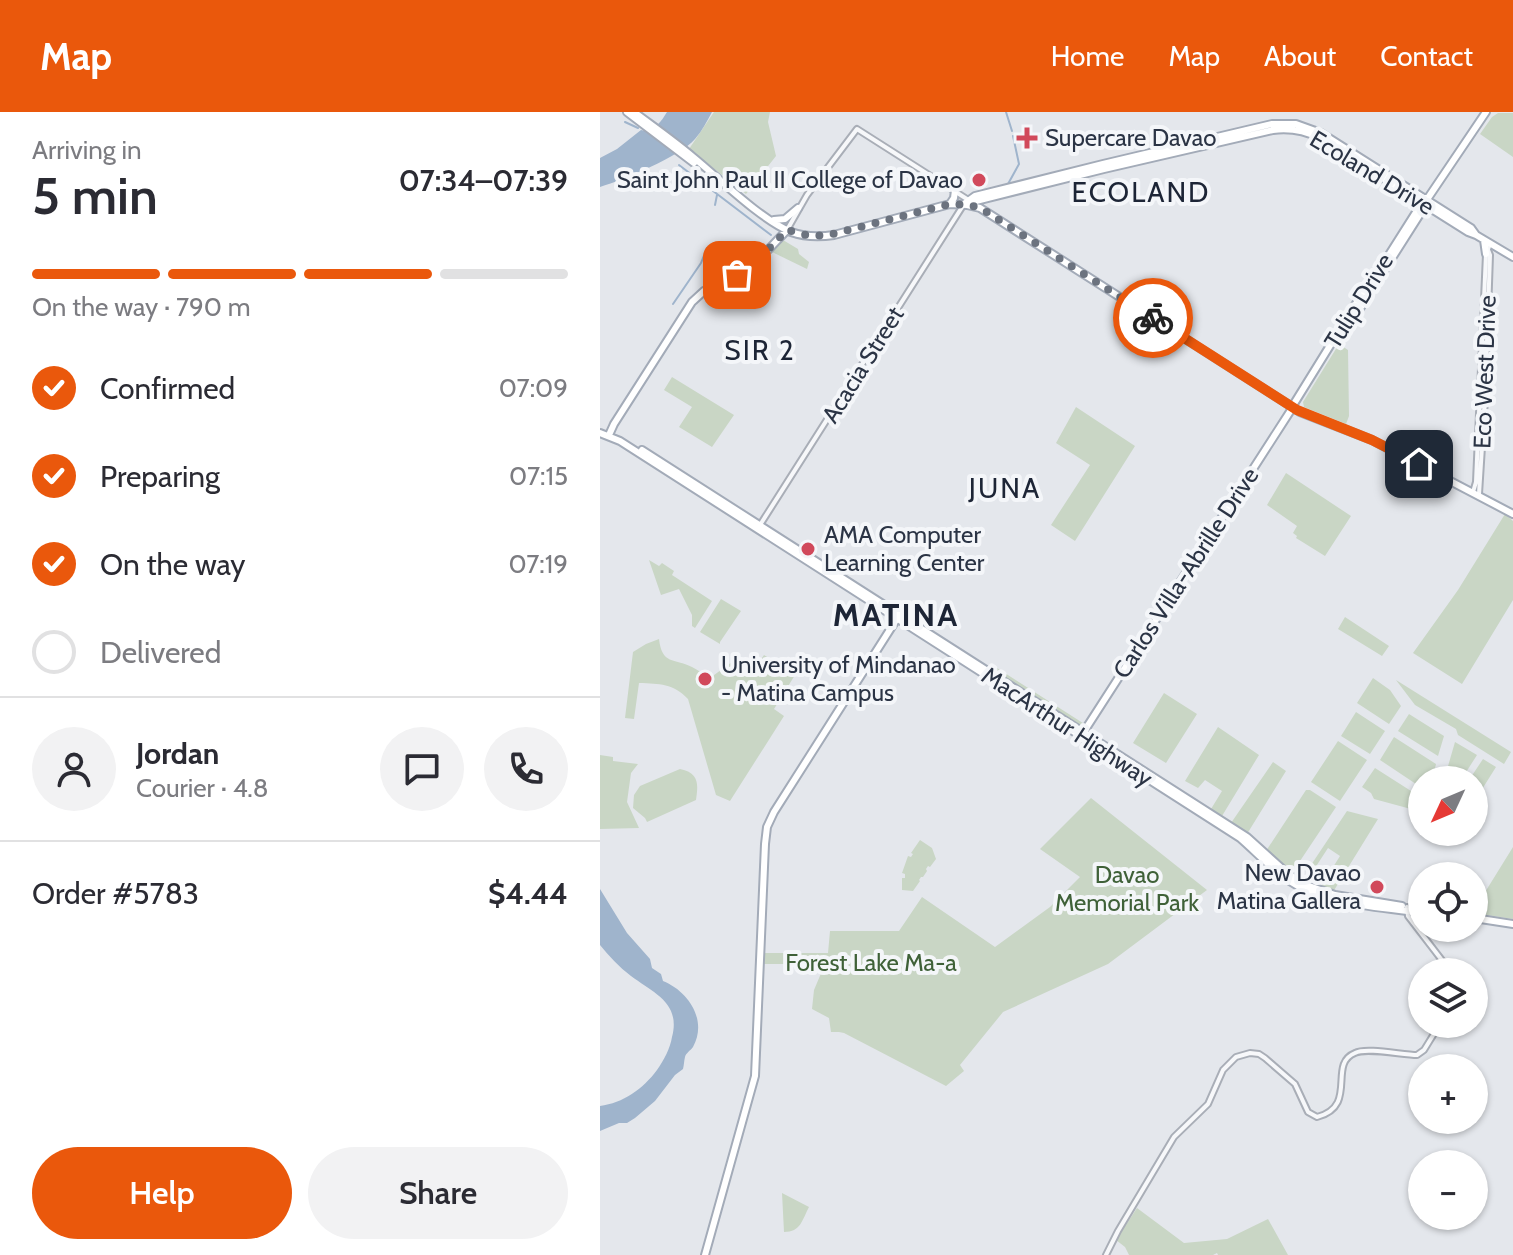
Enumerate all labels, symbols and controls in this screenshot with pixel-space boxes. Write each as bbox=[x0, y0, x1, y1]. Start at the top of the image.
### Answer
text: Map bbox=[40, 33, 112, 80]
text: Home bbox=[1051, 39, 1124, 73]
text: Map bbox=[1168, 39, 1220, 73]
text: About bbox=[1264, 39, 1336, 73]
text: Contact bbox=[1380, 39, 1473, 73]
place label: Supercare Davao bbox=[1045, 123, 1216, 152]
street label: Ecoland Drive bbox=[1305, 124, 1440, 221]
marker: Supercare Davao bbox=[1016, 127, 1038, 149]
text: Arriving in bbox=[32, 134, 142, 166]
text: 07:34–07:39 bbox=[399, 162, 568, 199]
text: 5 min bbox=[32, 164, 158, 227]
place label: Saint John Paul II College of Davao bbox=[617, 165, 963, 194]
marker: Saint John Paul II College of Davao bbox=[970, 171, 988, 189]
district label: ECOLAND bbox=[1072, 175, 1210, 209]
pin bbox=[703, 241, 771, 309]
street label: Tulip Drive bbox=[1318, 248, 1399, 354]
icon: bag bbox=[715, 253, 759, 297]
courier bbox=[1113, 278, 1193, 358]
text: On the way · 790 m bbox=[32, 291, 251, 323]
street label: Eco West Drive bbox=[1467, 295, 1502, 449]
icon: bike bbox=[1131, 296, 1175, 340]
street label: Acacia Street bbox=[815, 301, 910, 428]
district label: SIR 2 bbox=[724, 333, 796, 367]
icon: check bbox=[32, 366, 76, 410]
text: Confirmed bbox=[100, 370, 235, 407]
text: 07:09 bbox=[499, 372, 568, 404]
pin bbox=[1385, 430, 1453, 498]
icon: home bbox=[1397, 442, 1441, 486]
icon: check bbox=[32, 454, 76, 498]
text: Preparing bbox=[100, 458, 220, 495]
text: 07:15 bbox=[509, 460, 568, 492]
street label: Carlos Villa-Abrille Drive bbox=[1107, 462, 1265, 683]
district label: JUNA bbox=[968, 471, 1041, 505]
place label: AMA Computer Learning Center bbox=[824, 520, 985, 577]
marker: AMA Computer Learning Center bbox=[799, 540, 817, 558]
icon: check bbox=[32, 542, 76, 586]
text: On the way bbox=[100, 546, 245, 583]
text: 07:19 bbox=[508, 548, 568, 580]
district label: MATINA bbox=[833, 595, 959, 634]
text: Delivered bbox=[100, 634, 221, 671]
place label: University of Mindanao - Matina Campus bbox=[721, 650, 956, 707]
street label: MacArthur Highway bbox=[976, 661, 1158, 793]
marker: University of Mindanao - Matina Campus bbox=[696, 670, 714, 688]
button: person bbox=[32, 727, 116, 811]
button: chat bbox=[380, 727, 464, 811]
button: phone bbox=[484, 727, 568, 811]
text: Jordan bbox=[136, 735, 219, 772]
north arrow bbox=[1408, 766, 1488, 846]
map controls bbox=[1408, 766, 1488, 1230]
text: Courier · 4.8 bbox=[136, 772, 269, 804]
place label: New Davao Matina Gallera bbox=[1217, 858, 1361, 915]
park label: Davao Memorial Park bbox=[1055, 860, 1199, 917]
button: locate bbox=[1408, 862, 1488, 942]
text: Order #5783 bbox=[32, 875, 199, 912]
text: $4.44 bbox=[488, 875, 568, 912]
marker: New Davao Matina Gallera bbox=[1368, 878, 1386, 896]
park label: Forest Lake Ma-a bbox=[785, 948, 957, 977]
button: layers bbox=[1408, 958, 1488, 1038]
button: + bbox=[1408, 1054, 1488, 1134]
button: Help bbox=[32, 1147, 292, 1239]
button: Share bbox=[308, 1147, 568, 1239]
button: − bbox=[1408, 1150, 1488, 1230]

